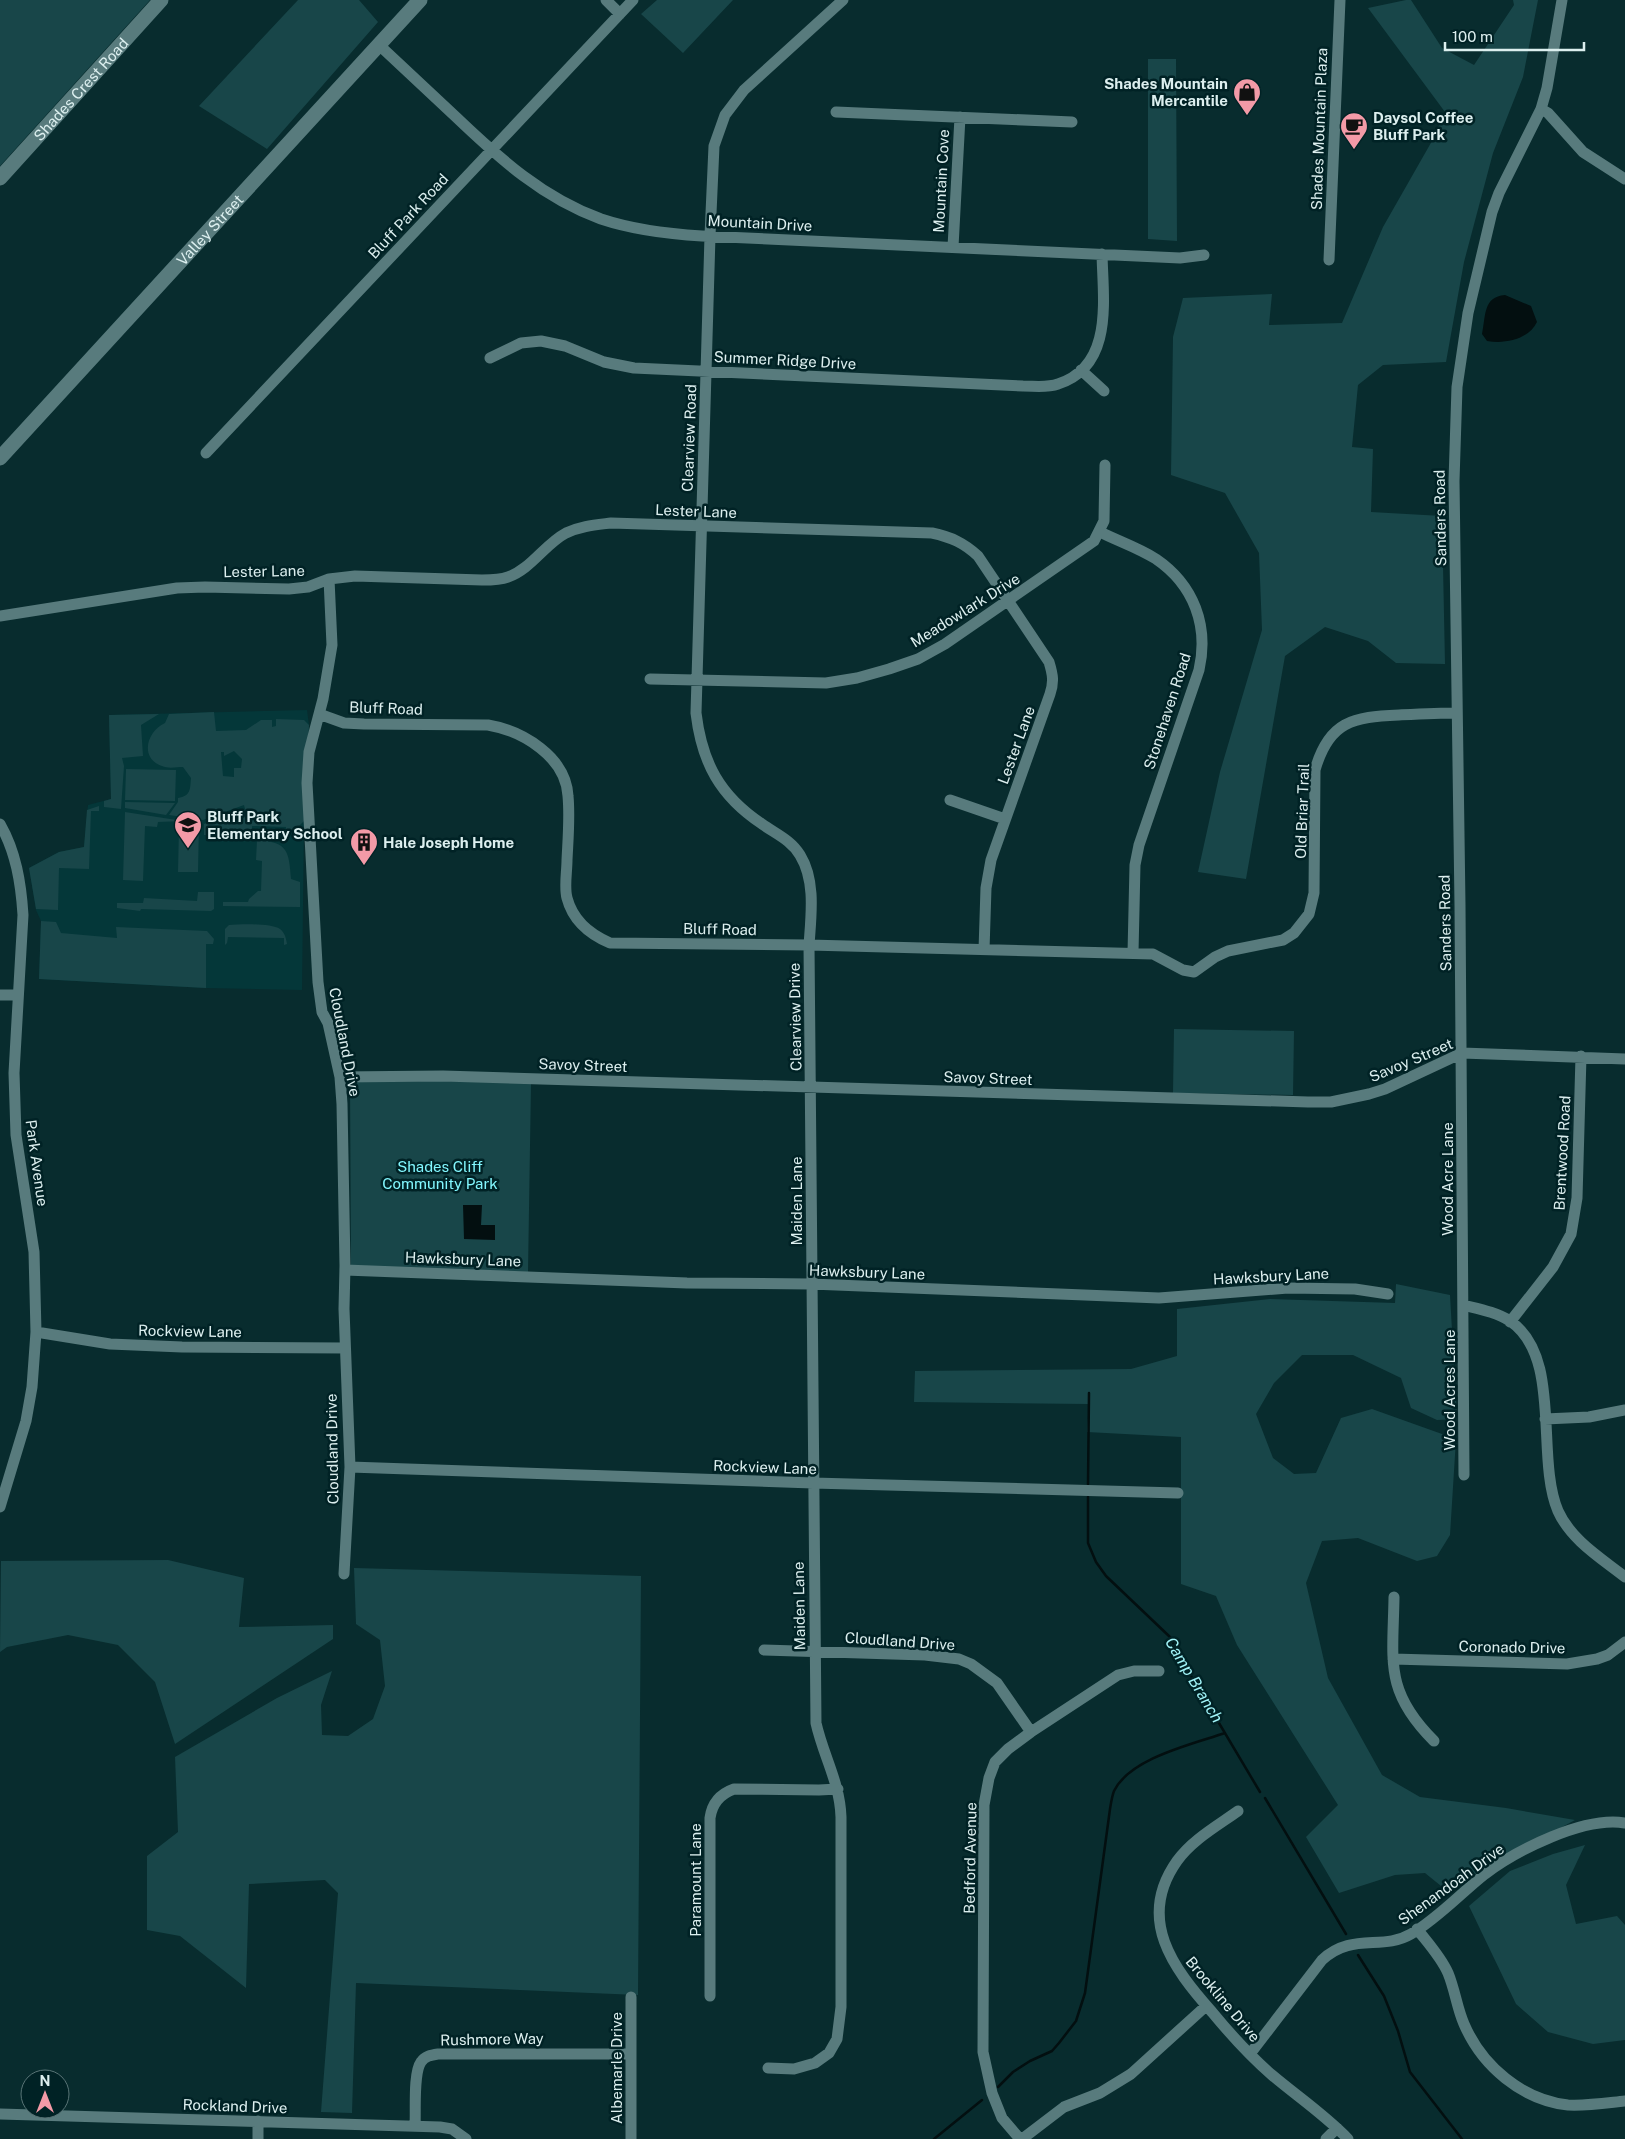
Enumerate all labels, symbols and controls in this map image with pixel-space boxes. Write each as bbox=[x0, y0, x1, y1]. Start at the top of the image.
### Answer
scale bar bbox=[1445, 20, 1584, 52]
text: 100 m bbox=[1452, 28, 1493, 45]
street label: Shades Crest Road bbox=[30, 34, 131, 144]
street label: Shades Mountain Plaza bbox=[1308, 48, 1330, 210]
place label: Shades Mountain Mercantile bbox=[1104, 75, 1228, 109]
shop icon: Shades Mountain Mercantile bbox=[1232, 77, 1262, 116]
place label: Daysol Coffee Bluff Park bbox=[1373, 109, 1473, 143]
cafe icon: Daysol Coffee Bluff Park bbox=[1339, 111, 1369, 150]
street label: Mountain Cove bbox=[930, 129, 952, 233]
street label: Bluff Park Road bbox=[364, 170, 452, 262]
street label: Valley Street bbox=[173, 190, 246, 268]
street label: Mountain Drive bbox=[707, 212, 813, 234]
street label: Summer Ridge Drive bbox=[713, 348, 857, 372]
street label: Clearview Road bbox=[679, 384, 699, 492]
street label: Sanders Road bbox=[1431, 469, 1449, 567]
street label: Lester Lane bbox=[655, 501, 737, 521]
street label: Lester Lane bbox=[223, 562, 305, 580]
street label: Meadowlark Drive bbox=[907, 570, 1023, 650]
street label: Stonehaven Road bbox=[1140, 651, 1194, 771]
street label: Bluff Road bbox=[349, 698, 423, 718]
street label: Lester Lane bbox=[994, 704, 1038, 786]
street label: Old Briar Trail bbox=[1292, 763, 1312, 859]
place label: Bluff Park Elementary School bbox=[207, 808, 343, 842]
school or university icon: Bluff Park Elementary School bbox=[173, 810, 203, 849]
building icon: Hale Joseph Home bbox=[349, 827, 379, 866]
place label: Hale Joseph Home bbox=[383, 834, 514, 851]
street label: Sanders Road bbox=[1436, 874, 1454, 972]
street label: Bluff Road bbox=[683, 920, 757, 938]
street label: Clearview Drive bbox=[786, 963, 804, 1071]
street label: Cloudland Drive bbox=[326, 986, 364, 1098]
street label: Savoy Street bbox=[1367, 1035, 1456, 1085]
street label: Savoy Street bbox=[538, 1055, 628, 1075]
street label: Savoy Street bbox=[943, 1068, 1033, 1088]
street label: Brentwood Road bbox=[1550, 1095, 1574, 1211]
street label: Park Avenue bbox=[23, 1119, 51, 1207]
street label: Wood Acre Lane bbox=[1439, 1122, 1456, 1236]
street label: Maiden Lane bbox=[788, 1157, 805, 1245]
park label: Shades Cliff Community Park bbox=[382, 1158, 498, 1192]
street label: Hawksbury Lane bbox=[405, 1248, 521, 1270]
street label: Hawksbury Lane bbox=[809, 1261, 925, 1283]
street label: Hawksbury Lane bbox=[1212, 1264, 1330, 1288]
street label: Rockview Lane bbox=[138, 1322, 242, 1340]
street label: Wood Acres Lane bbox=[1441, 1330, 1458, 1450]
street label: Cloudland Drive bbox=[323, 1394, 341, 1504]
street label: Rockview Lane bbox=[713, 1457, 817, 1477]
street label: Maiden Lane bbox=[790, 1561, 808, 1651]
street label: Cloudland Drive bbox=[844, 1629, 956, 1653]
water label: Camp Branch bbox=[1161, 1634, 1227, 1726]
street label: Coronado Drive bbox=[1458, 1638, 1566, 1656]
street label: Bedford Avenue bbox=[961, 1802, 979, 1914]
street label: Paramount Lane bbox=[687, 1823, 704, 1937]
street label: Shenandoah Drive bbox=[1395, 1840, 1507, 1928]
street label: Brookline Drive bbox=[1182, 1953, 1264, 2045]
street label: Albemarle Drive bbox=[608, 2012, 625, 2124]
street label: Rushmore Way bbox=[440, 2030, 544, 2048]
north arrow bbox=[20, 2069, 70, 2119]
text: N bbox=[40, 2073, 50, 2089]
street label: Rockland Drive bbox=[182, 2096, 288, 2116]

